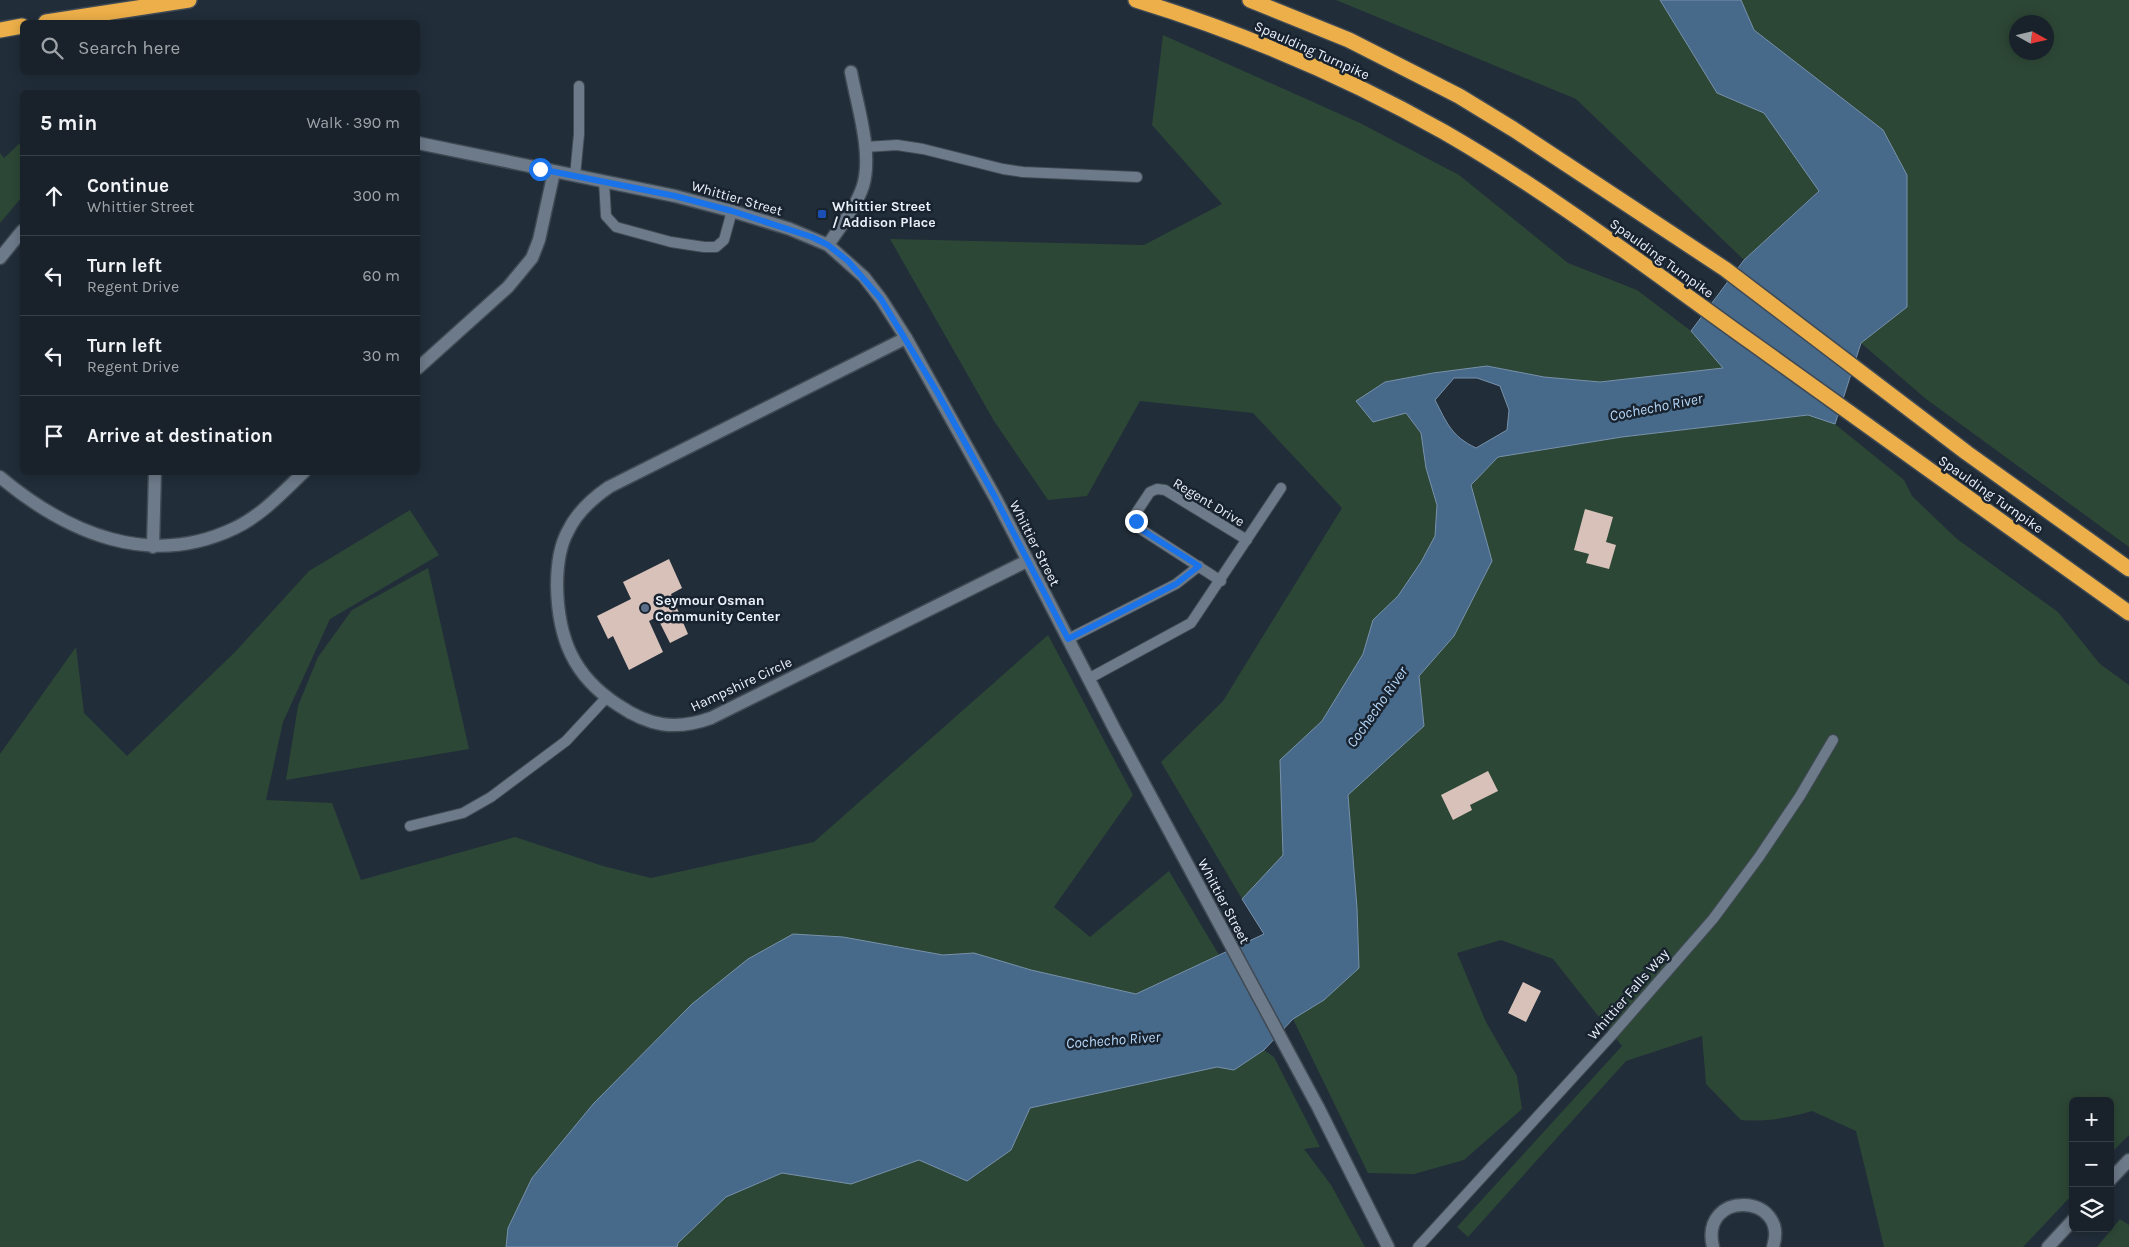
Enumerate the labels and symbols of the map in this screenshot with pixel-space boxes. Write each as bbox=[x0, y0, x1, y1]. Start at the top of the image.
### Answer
north arrow bbox=[2009, 15, 2054, 60]
street label: Spaulding Turnpike bbox=[1252, 17, 1372, 84]
route start bbox=[529, 158, 552, 181]
street label: Whittier Street bbox=[689, 177, 784, 220]
place label: Whittier Street / Addison Place bbox=[832, 198, 936, 231]
marker: Whittier Street / Addison Place bbox=[816, 208, 828, 220]
street label: Spaulding Turnpike bbox=[1606, 215, 1717, 302]
water label: Cochecho River bbox=[1608, 389, 1705, 425]
street label: Spaulding Turnpike bbox=[1935, 452, 2047, 537]
street label: Regent Drive bbox=[1170, 474, 1248, 530]
street label: Whittier Street bbox=[1006, 498, 1063, 589]
route end bbox=[1125, 510, 1148, 533]
place label: Seymour Osman Community Center bbox=[655, 592, 781, 625]
marker: Seymour Osman Community Center bbox=[639, 602, 651, 614]
street label: Hampshire Circle bbox=[688, 653, 795, 715]
water label: Cochecho River bbox=[1343, 662, 1412, 751]
street label: Whittier Street bbox=[1194, 856, 1253, 947]
street label: Whittier Falls Way bbox=[1584, 945, 1673, 1043]
water label: Cochecho River bbox=[1065, 1028, 1162, 1052]

